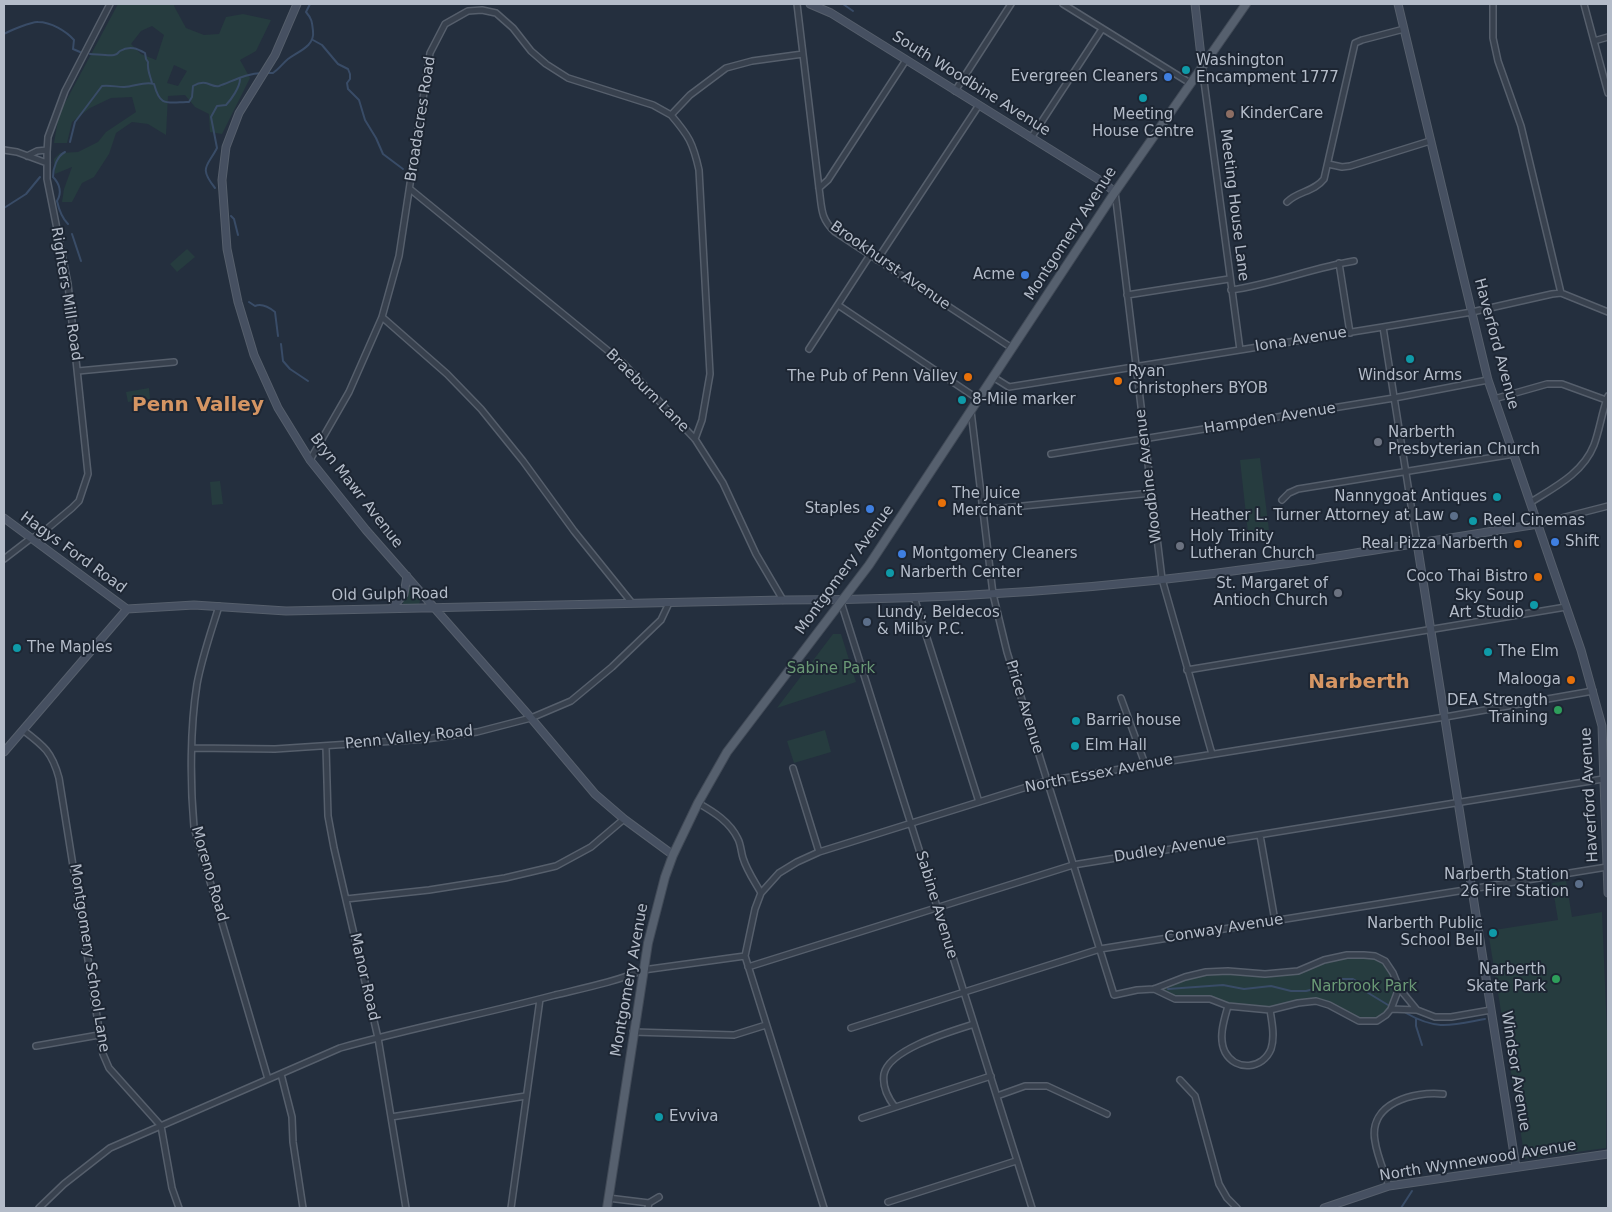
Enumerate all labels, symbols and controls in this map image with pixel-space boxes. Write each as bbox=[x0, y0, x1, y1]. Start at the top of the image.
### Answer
street label: South Woodbine Avenue bbox=[889, 28, 1053, 140]
place label: Washington Encampment 1777 bbox=[1196, 52, 1339, 87]
street label: Broadacres Road bbox=[402, 55, 440, 183]
marker: Washington Encampment 1777 bbox=[1180, 64, 1192, 76]
place label: Evergreen Cleaners bbox=[1011, 68, 1158, 86]
marker: Evergreen Cleaners bbox=[1162, 71, 1174, 83]
marker: Meeting House Centre bbox=[1137, 92, 1149, 104]
place label: KinderCare bbox=[1240, 105, 1323, 123]
place label: Meeting House Centre bbox=[1092, 106, 1194, 141]
marker: KinderCare bbox=[1224, 108, 1236, 120]
street label: Meeting House Lane bbox=[1216, 128, 1252, 282]
street label: Montgomery Avenue bbox=[1021, 164, 1121, 304]
street label: Brookhurst Avenue bbox=[826, 218, 954, 314]
street label: Righters Mill Road bbox=[47, 226, 85, 362]
place label: Acme bbox=[973, 266, 1015, 284]
marker: Acme bbox=[1019, 269, 1031, 281]
street label: Haverford Avenue bbox=[1470, 276, 1522, 412]
street label: Iona Avenue bbox=[1254, 324, 1348, 356]
street label: Braeburn Lane bbox=[602, 346, 692, 436]
marker: Windsor Arms bbox=[1404, 353, 1416, 365]
place label: Ryan Christophers BYOB bbox=[1128, 363, 1268, 398]
place label: Windsor Arms bbox=[1358, 367, 1462, 385]
place label: The Pub of Penn Valley bbox=[787, 368, 958, 386]
marker: The Pub of Penn Valley bbox=[962, 371, 974, 383]
marker: Ryan Christophers BYOB bbox=[1112, 375, 1124, 387]
place label: 8-Mile marker bbox=[972, 391, 1076, 409]
district label: Penn Valley bbox=[132, 394, 264, 418]
marker: 8-Mile marker bbox=[956, 394, 968, 406]
street label: Hampden Avenue bbox=[1203, 400, 1337, 438]
street label: Woodbine Avenue bbox=[1132, 408, 1166, 544]
place label: Narberth Presbyterian Church bbox=[1388, 424, 1540, 459]
street label: Bryn Mawr Avenue bbox=[306, 430, 406, 552]
marker: Narberth Presbyterian Church bbox=[1372, 436, 1384, 448]
place label: The Juice Merchant bbox=[952, 485, 1022, 520]
place label: Nannygoat Antiques bbox=[1334, 488, 1487, 506]
marker: Nannygoat Antiques bbox=[1491, 491, 1503, 503]
marker: The Juice Merchant bbox=[936, 497, 948, 509]
place label: Staples bbox=[805, 500, 860, 518]
street label: Montgomery Avenue bbox=[792, 502, 898, 638]
marker: Staples bbox=[864, 503, 876, 515]
place label: Heather L. Turner Attorney at Law bbox=[1190, 507, 1444, 525]
street label: Hagys Ford Road bbox=[17, 509, 129, 597]
marker: Heather L. Turner Attorney at Law bbox=[1448, 510, 1460, 522]
place label: Reel Cinemas bbox=[1483, 512, 1585, 530]
marker: Reel Cinemas bbox=[1467, 515, 1479, 527]
place label: Holy Trinity Lutheran Church bbox=[1190, 528, 1315, 563]
place label: Shift bbox=[1565, 533, 1599, 551]
place label: Real Pizza Narberth bbox=[1361, 535, 1508, 553]
marker: Shift bbox=[1549, 536, 1561, 548]
marker: Real Pizza Narberth bbox=[1512, 538, 1524, 550]
marker: Holy Trinity Lutheran Church bbox=[1174, 540, 1186, 552]
place label: Montgomery Cleaners bbox=[912, 545, 1078, 563]
marker: Montgomery Cleaners bbox=[896, 548, 908, 560]
place label: Narberth Center bbox=[900, 564, 1022, 582]
marker: Narberth Center bbox=[884, 567, 896, 579]
place label: Coco Thai Bistro bbox=[1406, 568, 1528, 586]
marker: Coco Thai Bistro bbox=[1532, 571, 1544, 583]
place label: St. Margaret of Antioch Church bbox=[1213, 575, 1328, 610]
street label: Old Gulph Road bbox=[331, 585, 449, 605]
marker: St. Margaret of Antioch Church bbox=[1332, 587, 1344, 599]
place label: Sky Soup Art Studio bbox=[1449, 587, 1524, 622]
marker: Sky Soup Art Studio bbox=[1528, 599, 1540, 611]
place label: Lundy, Beldecos & Milby P.C. bbox=[877, 604, 1000, 639]
marker: Lundy, Beldecos & Milby P.C. bbox=[861, 616, 873, 628]
place label: The Maples bbox=[27, 639, 113, 657]
marker: The Maples bbox=[11, 642, 23, 654]
place label: The Elm bbox=[1498, 643, 1559, 661]
marker: The Elm bbox=[1482, 646, 1494, 658]
street label: Price Avenue bbox=[1001, 658, 1047, 756]
park label: Sabine Park bbox=[787, 660, 875, 678]
district label: Narberth bbox=[1308, 671, 1410, 695]
place label: Malooga bbox=[1498, 671, 1561, 689]
marker: Malooga bbox=[1565, 674, 1577, 686]
place label: DEA Strength Training bbox=[1447, 692, 1548, 727]
marker: DEA Strength Training bbox=[1552, 704, 1564, 716]
place label: Barrie house bbox=[1086, 712, 1181, 730]
marker: Barrie house bbox=[1070, 715, 1082, 727]
street label: Penn Valley Road bbox=[344, 722, 474, 754]
street label: Haverford Avenue bbox=[1577, 727, 1603, 863]
place label: Elm Hall bbox=[1085, 737, 1147, 755]
marker: Elm Hall bbox=[1069, 740, 1081, 752]
street label: North Essex Avenue bbox=[1024, 751, 1174, 797]
street label: Moreno Road bbox=[187, 824, 231, 924]
street label: Dudley Avenue bbox=[1113, 831, 1227, 867]
street label: Sabine Avenue bbox=[911, 849, 961, 961]
street label: Montgomery School Lane bbox=[65, 862, 113, 1054]
place label: Narberth Station 26 Fire Station bbox=[1444, 866, 1569, 901]
marker: Narberth Station 26 Fire Station bbox=[1573, 878, 1585, 890]
street label: Montgomery Avenue bbox=[608, 902, 652, 1058]
street label: Conway Avenue bbox=[1163, 911, 1285, 947]
place label: Narberth Public School Bell bbox=[1367, 915, 1483, 950]
marker: Narberth Public School Bell bbox=[1487, 927, 1499, 939]
street label: Manor Road bbox=[345, 931, 383, 1023]
place label: Narberth Skate Park bbox=[1467, 961, 1546, 996]
marker: Narberth Skate Park bbox=[1550, 973, 1562, 985]
park label: Narbrook Park bbox=[1311, 978, 1417, 996]
street label: Windsor Avenue bbox=[1497, 1010, 1533, 1132]
place label: Evviva bbox=[669, 1108, 718, 1126]
marker: Evviva bbox=[653, 1111, 665, 1123]
street label: North Wynnewood Avenue bbox=[1378, 1137, 1578, 1185]

